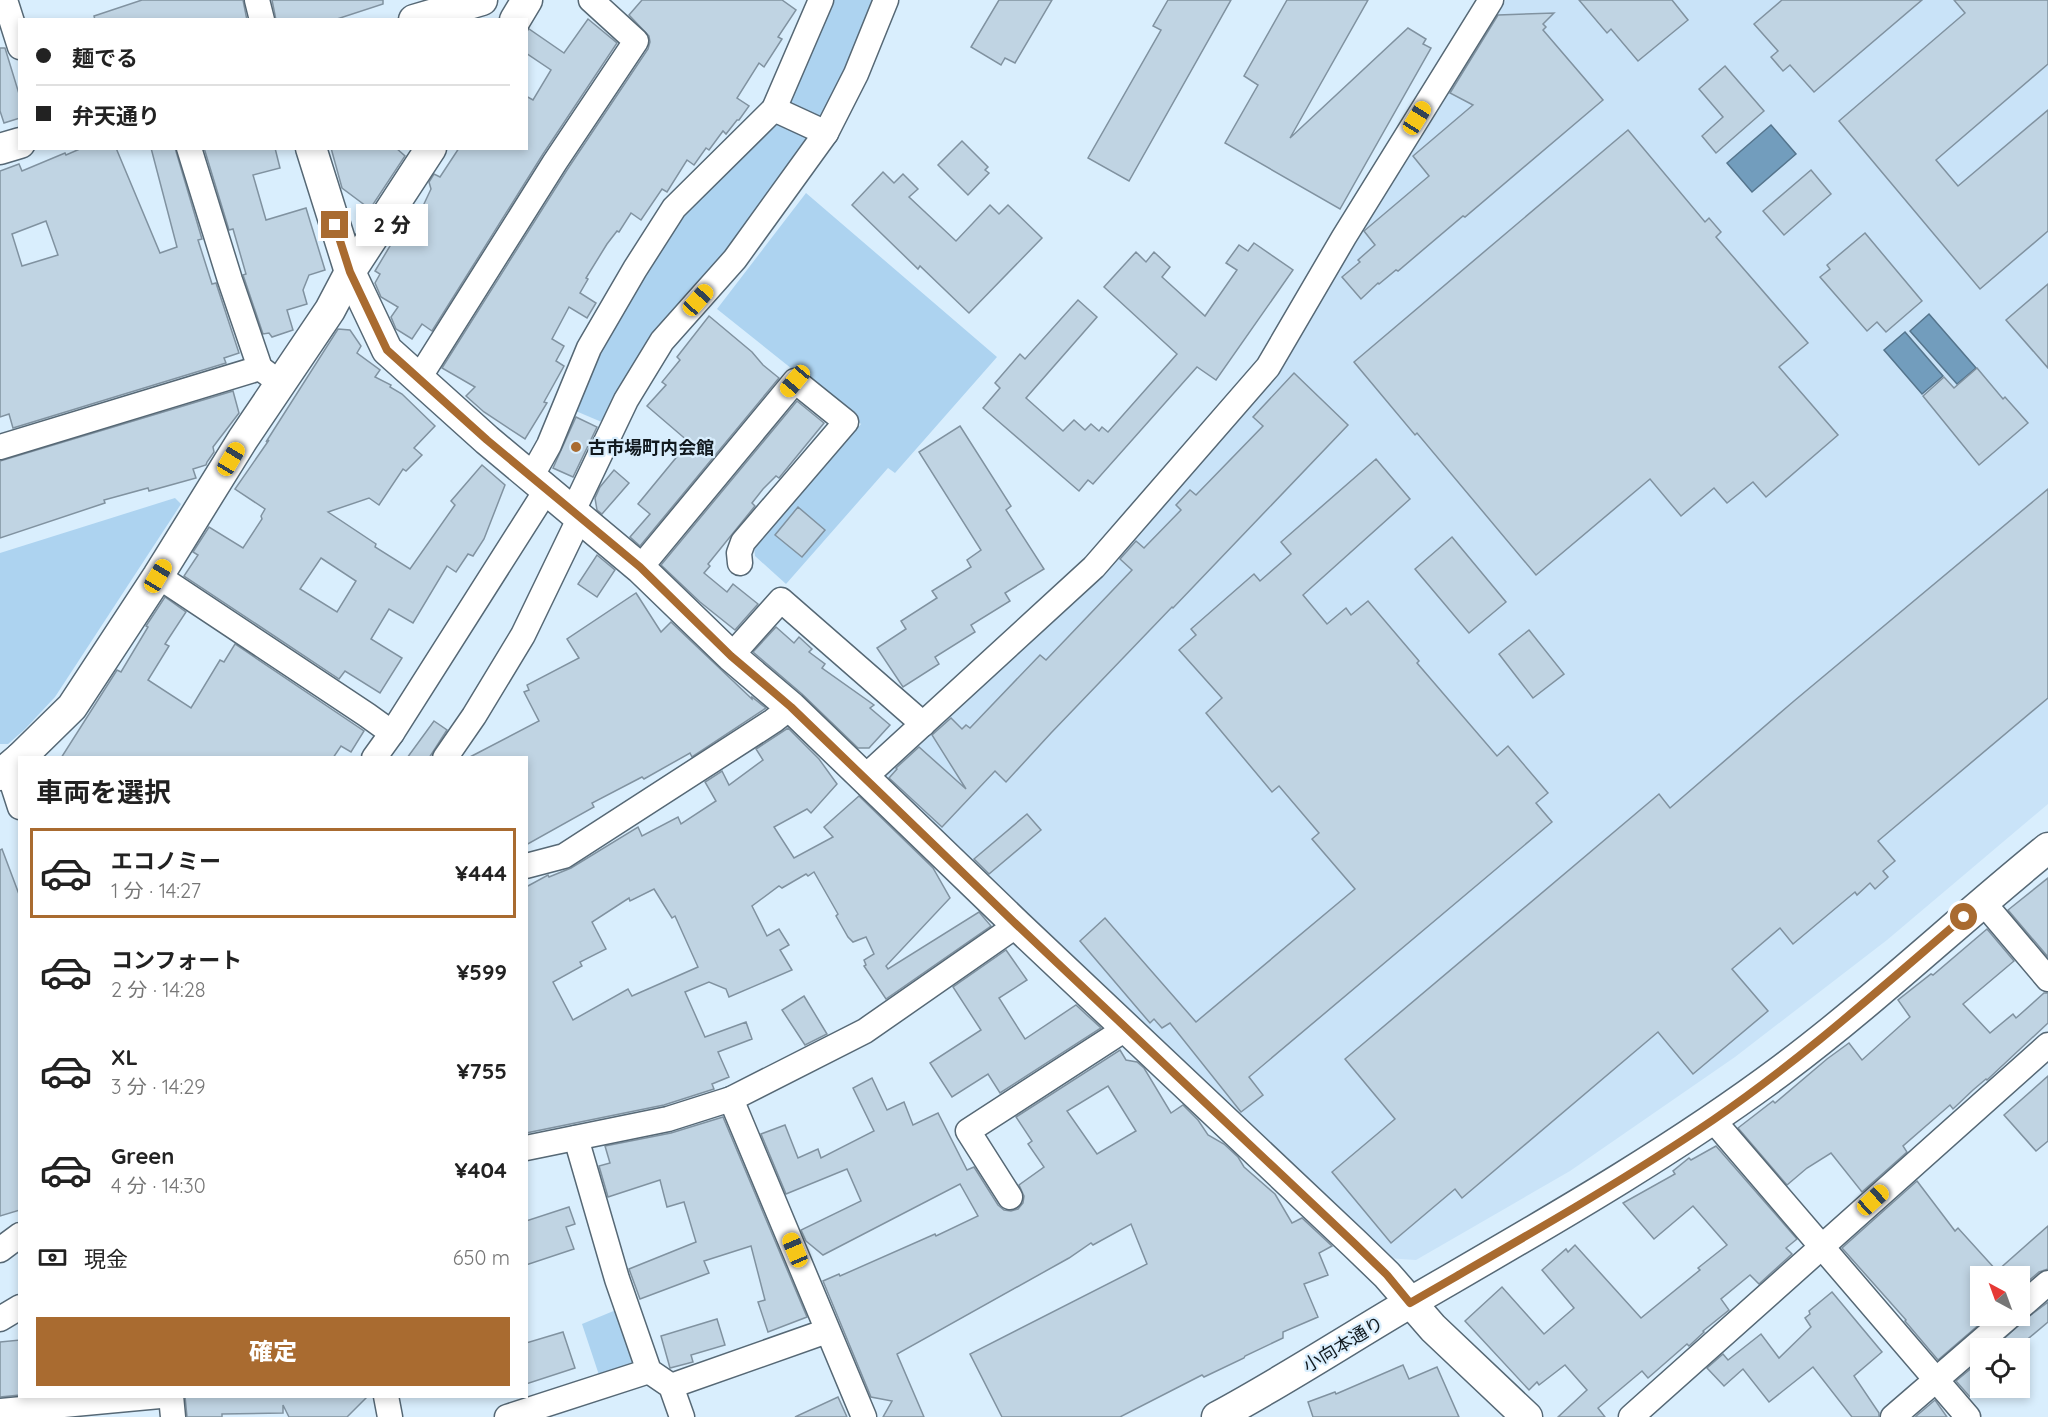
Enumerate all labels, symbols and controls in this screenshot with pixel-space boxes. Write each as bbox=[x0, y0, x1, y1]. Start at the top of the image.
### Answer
text: 麺でる bbox=[72, 44, 138, 72]
car bbox=[1400, 98, 1434, 138]
text: 弁天通り bbox=[72, 102, 160, 130]
callout: 2 分 bbox=[356, 204, 428, 246]
route end bbox=[321, 211, 348, 238]
text: 2 分 bbox=[374, 212, 410, 237]
car bbox=[679, 281, 717, 319]
car bbox=[777, 361, 813, 401]
place label: 古市場町内会館 bbox=[588, 436, 714, 459]
car bbox=[214, 439, 248, 479]
marker: 古市場町内会館 bbox=[569, 440, 583, 454]
car bbox=[141, 556, 175, 596]
text: 車両を選択 bbox=[36, 775, 171, 809]
icon: car bbox=[39, 846, 93, 900]
text: エコノミー bbox=[111, 847, 221, 875]
text: ¥444 bbox=[455, 859, 507, 887]
text: 1 分 · 14:27 bbox=[111, 878, 201, 903]
route start bbox=[1950, 903, 1977, 930]
icon: car bbox=[39, 945, 93, 999]
text: コンフォート bbox=[111, 946, 242, 974]
text: ¥599 bbox=[456, 958, 507, 986]
text: 2 分 · 14:28 bbox=[111, 977, 206, 1002]
text: XL bbox=[111, 1043, 138, 1071]
icon: car bbox=[39, 1044, 93, 1098]
text: ¥755 bbox=[456, 1057, 507, 1085]
text: 3 分 · 14:29 bbox=[111, 1074, 205, 1099]
text: Green bbox=[111, 1142, 174, 1170]
icon: car bbox=[39, 1143, 93, 1197]
text: ¥404 bbox=[455, 1156, 507, 1184]
text: 4 分 · 14:30 bbox=[111, 1173, 206, 1198]
car bbox=[1854, 1181, 1892, 1219]
car bbox=[780, 1230, 810, 1270]
icon: cash bbox=[36, 1241, 69, 1274]
text: 現金 bbox=[84, 1245, 128, 1273]
text: 650 m bbox=[453, 1245, 510, 1270]
north arrow bbox=[1970, 1266, 2030, 1326]
map controls bbox=[1970, 1266, 2030, 1398]
street label: 小向本通り bbox=[1299, 1311, 1387, 1377]
button: 確定 bbox=[36, 1317, 510, 1386]
button: locate bbox=[1970, 1338, 2030, 1398]

